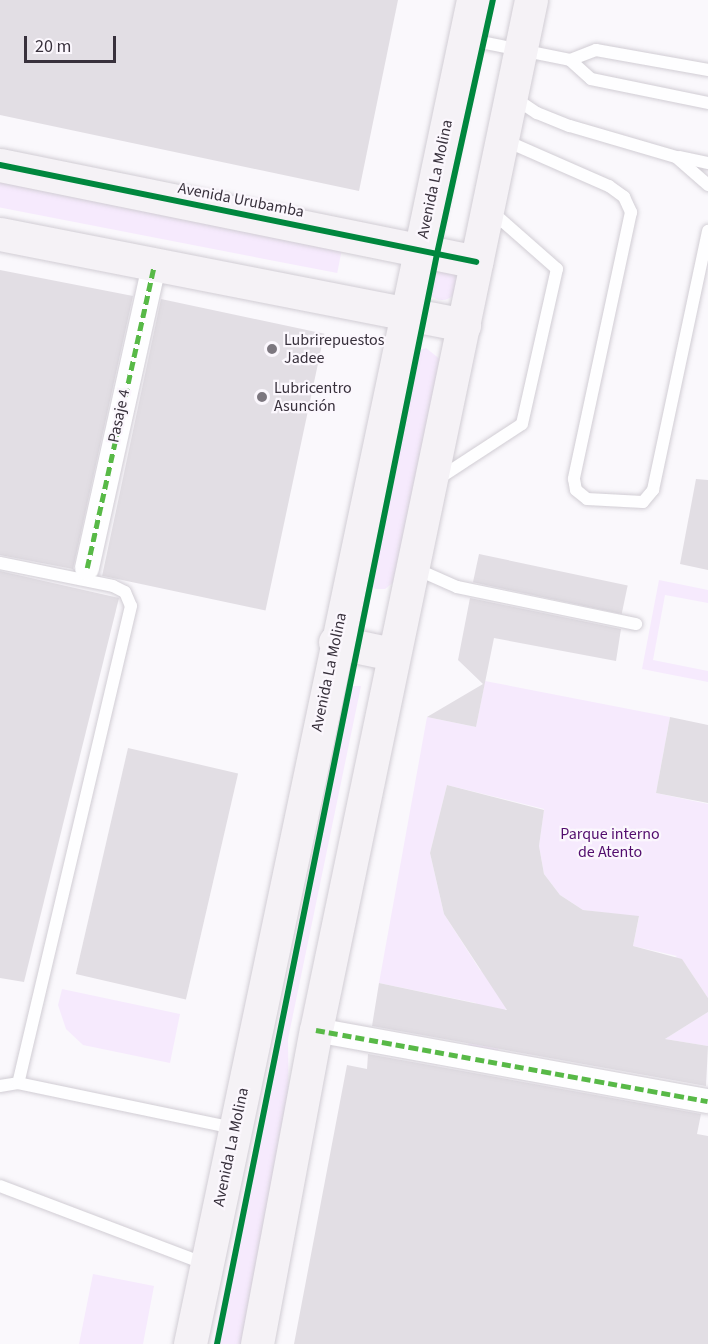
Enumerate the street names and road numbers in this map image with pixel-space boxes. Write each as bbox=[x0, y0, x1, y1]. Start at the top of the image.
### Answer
street label: Avenida La Molina bbox=[413, 118, 457, 240]
street label: Avenida Urubamba bbox=[176, 178, 306, 222]
street label: Pasaje 4 bbox=[104, 387, 134, 445]
street label: Avenida La Molina bbox=[307, 611, 351, 733]
street label: Avenida La Molina bbox=[209, 1086, 253, 1208]

